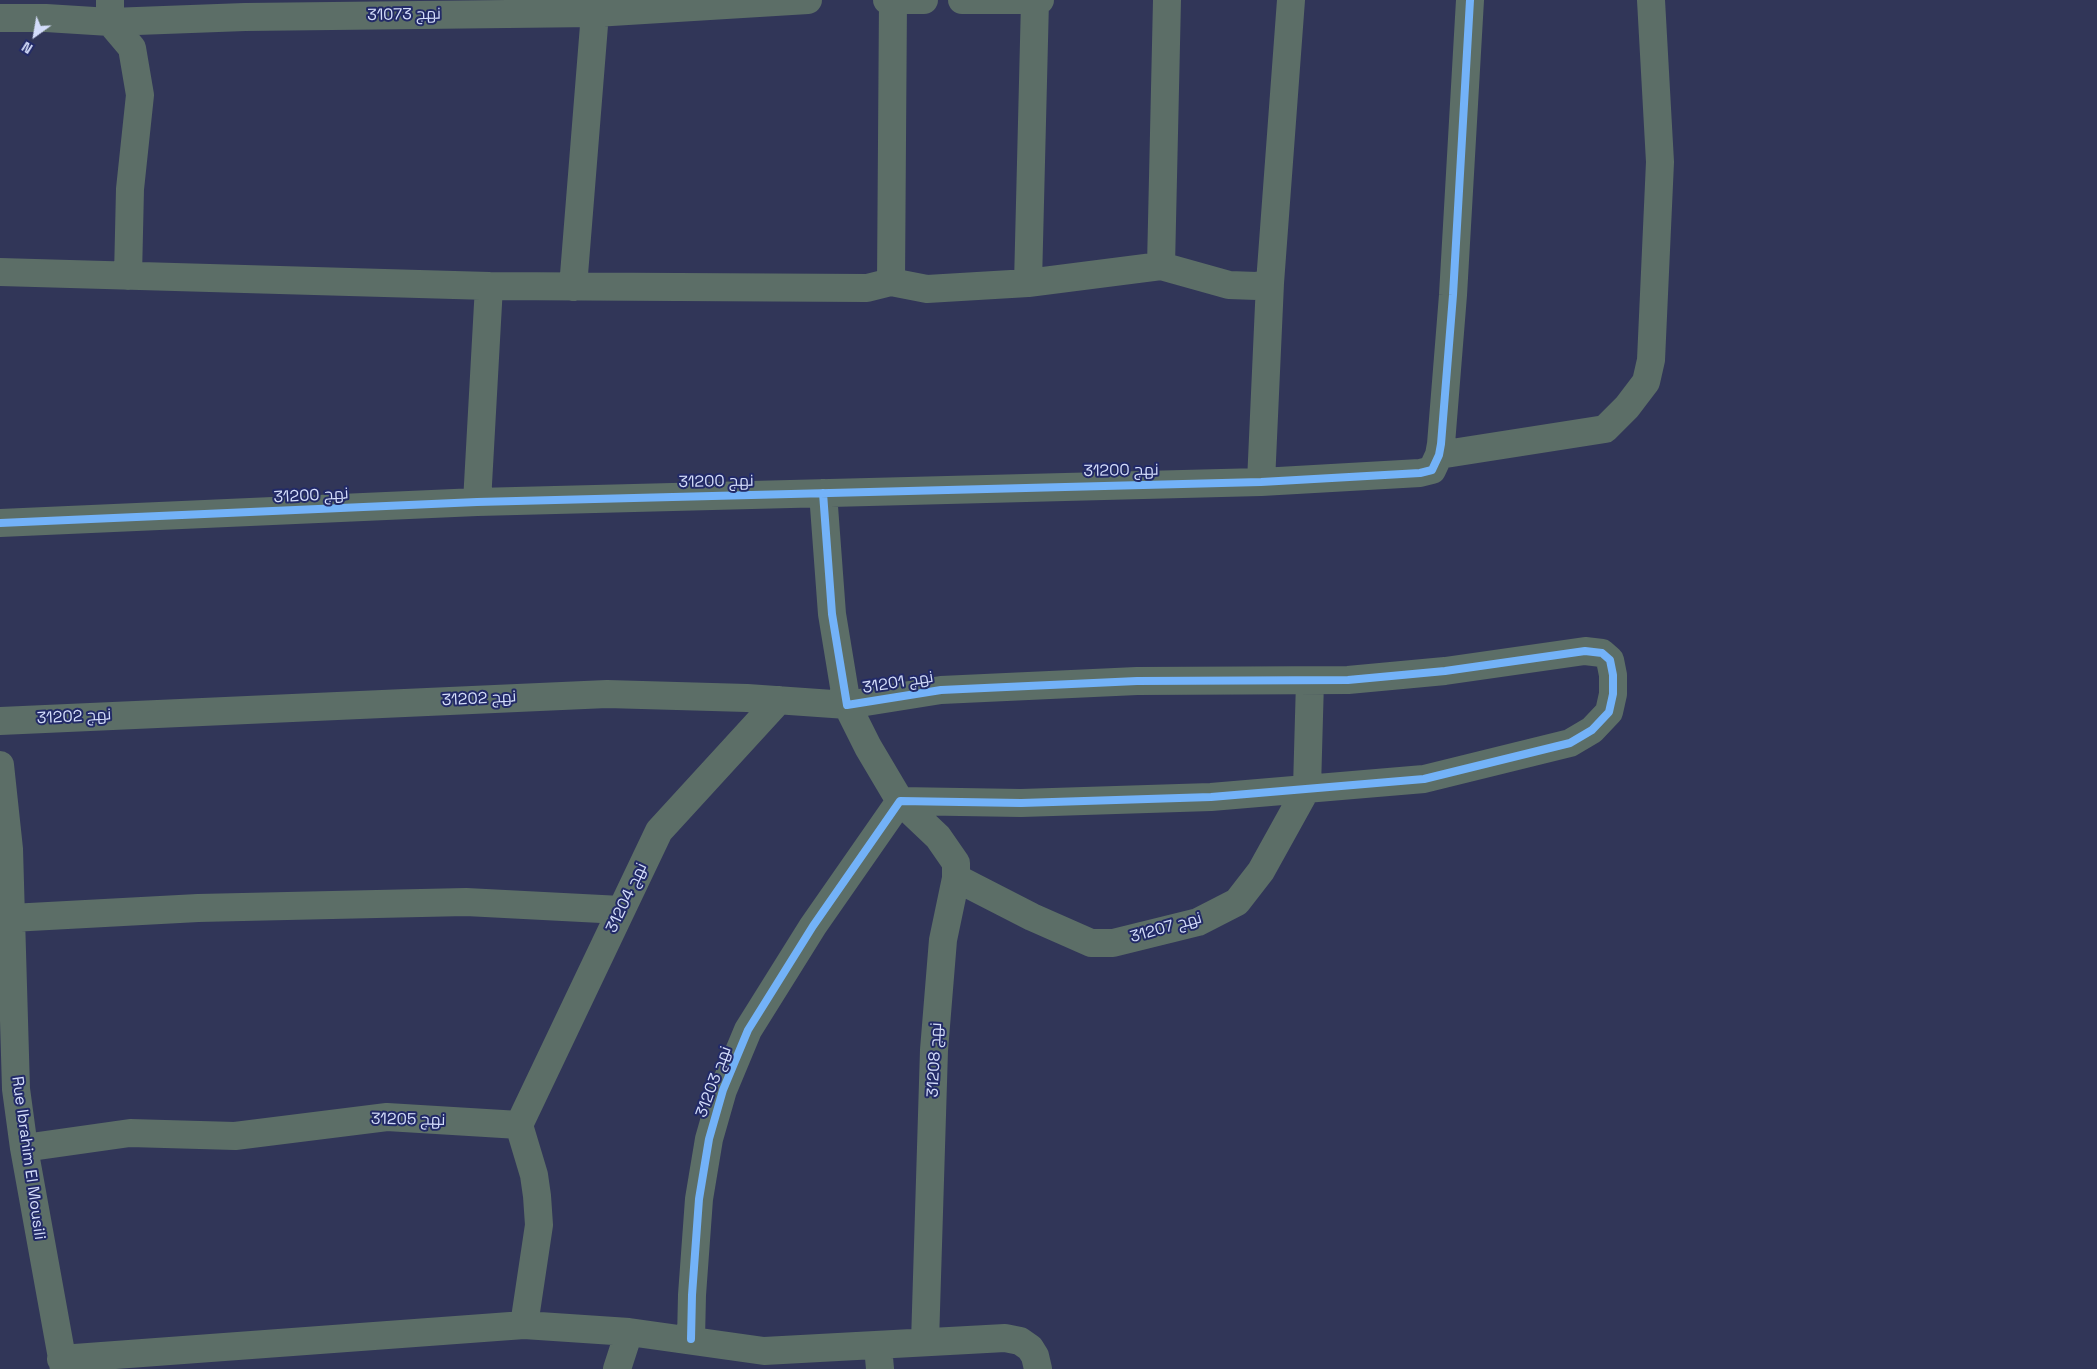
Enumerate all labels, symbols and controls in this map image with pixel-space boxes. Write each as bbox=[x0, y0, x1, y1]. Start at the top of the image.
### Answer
street label: نهج 31073 bbox=[367, 5, 441, 25]
north arrow bbox=[10, 10, 60, 60]
text: N bbox=[18, 38, 36, 58]
street label: نهج 31200 bbox=[1083, 461, 1159, 481]
street label: نهج 31200 bbox=[678, 472, 754, 492]
street label: نهج 31200 bbox=[273, 484, 349, 508]
street label: نهج 31201 bbox=[861, 668, 935, 698]
street label: نهج 31202 bbox=[441, 687, 517, 711]
street label: نهج 31202 bbox=[36, 705, 112, 729]
street label: نهج 31204 bbox=[602, 860, 652, 936]
street label: نهج 31207 bbox=[1128, 909, 1204, 947]
street label: نهج 31208 bbox=[923, 1022, 947, 1098]
street label: نهج 31203 bbox=[692, 1044, 736, 1120]
street label: Rue Ibrahim El Mousili bbox=[7, 1075, 49, 1241]
street label: نهج 31205 bbox=[371, 1110, 445, 1130]

